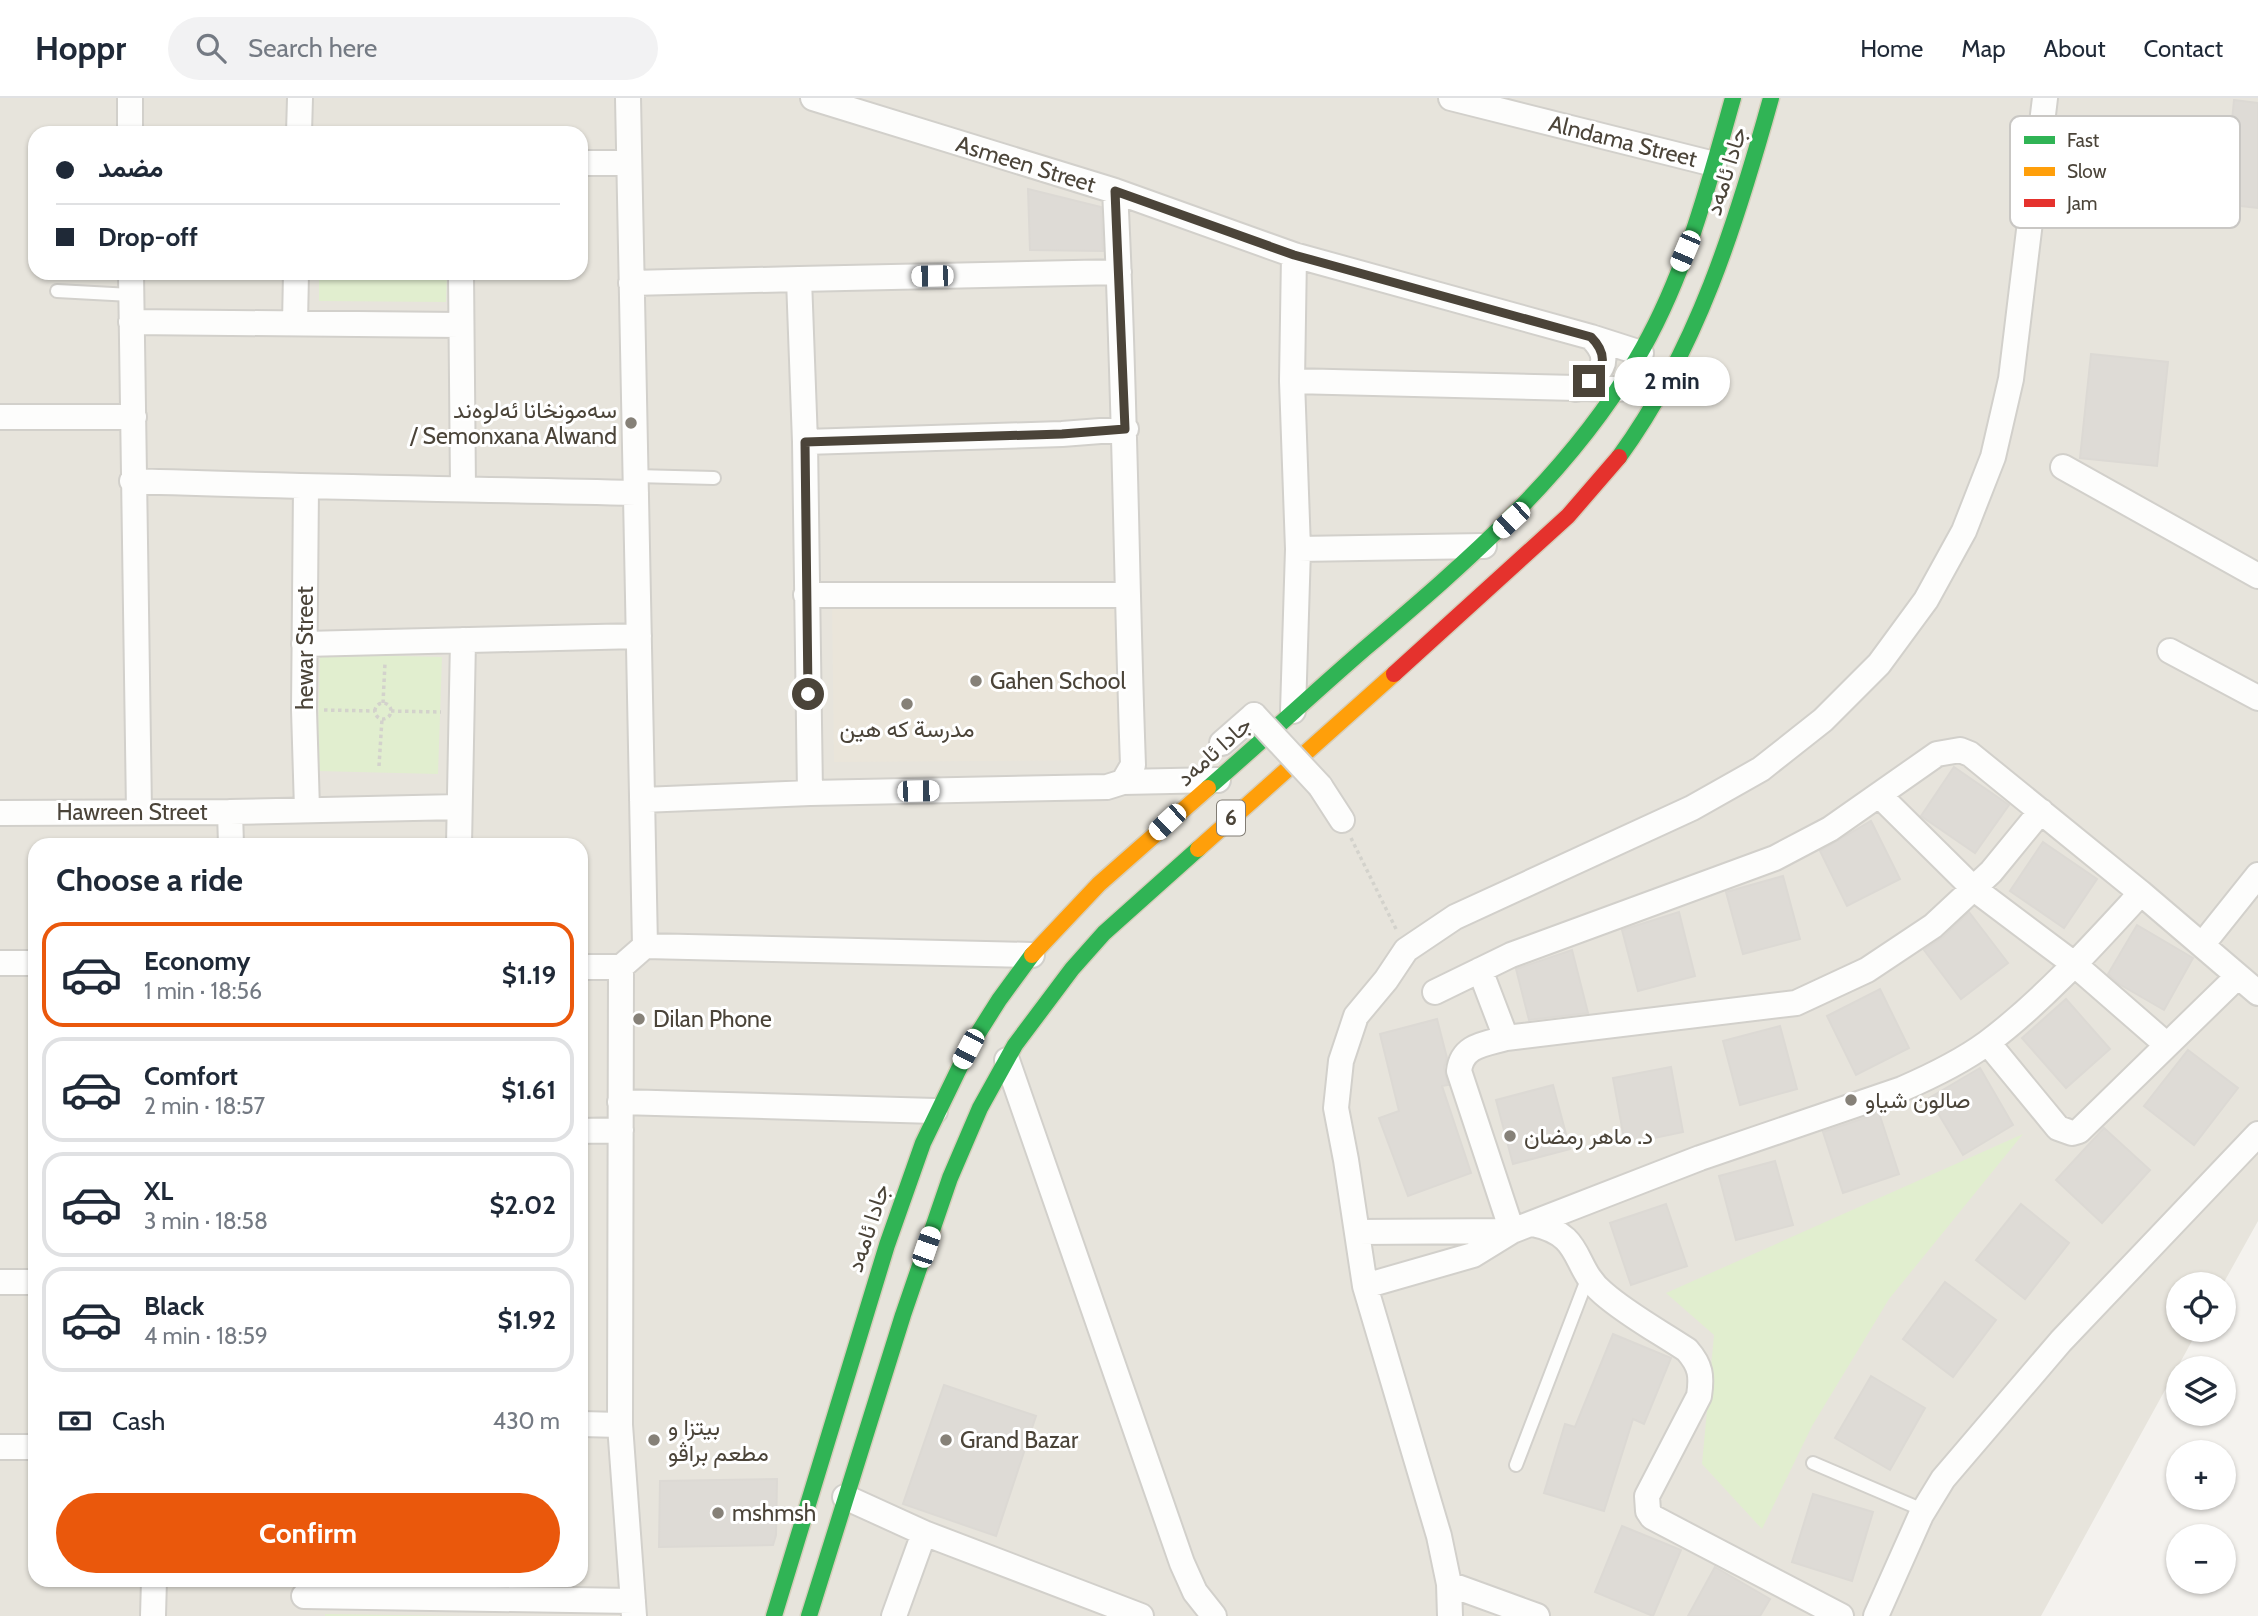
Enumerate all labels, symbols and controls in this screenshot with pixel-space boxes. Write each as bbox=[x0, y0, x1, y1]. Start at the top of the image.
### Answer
search box bbox=[168, 17, 658, 80]
text: Hoppr bbox=[35, 28, 126, 68]
icon: search bbox=[192, 29, 230, 67]
text: Search here bbox=[248, 32, 377, 64]
text: Home bbox=[1860, 34, 1923, 63]
text: Map bbox=[1961, 34, 2006, 63]
text: About bbox=[2044, 34, 2106, 63]
text: Contact bbox=[2144, 34, 2223, 63]
street label: Alndama Street bbox=[1546, 109, 1700, 173]
legend bbox=[2010, 116, 2240, 228]
street label: جادا ئامەد bbox=[1699, 123, 1753, 219]
street label: Asmeen Street bbox=[953, 129, 1099, 199]
text: Fast bbox=[2067, 129, 2100, 152]
text: مضمد bbox=[98, 152, 163, 184]
text: Slow bbox=[2067, 160, 2107, 183]
text: Jam bbox=[2066, 192, 2097, 215]
text: Drop-off bbox=[98, 221, 198, 253]
car bbox=[1668, 228, 1703, 274]
car bbox=[911, 265, 954, 287]
callout: 2 min bbox=[1614, 356, 1729, 406]
route end bbox=[1573, 365, 1605, 397]
text: 2 min bbox=[1644, 367, 1700, 395]
place label: سەمونخانا ئەلوەند / Semonxana Alwand bbox=[409, 396, 617, 450]
marker: سەمونخانا ئەلوەند / Semonxana Alwand bbox=[623, 415, 639, 431]
car bbox=[1489, 498, 1534, 542]
street label: hewar Street bbox=[291, 586, 319, 710]
place label: Gahen School bbox=[990, 667, 1126, 695]
marker: Gahen School bbox=[968, 673, 984, 689]
route start bbox=[792, 678, 824, 710]
marker: مدرسة كه هين bbox=[899, 696, 915, 712]
street label: جادا ئامەد bbox=[1171, 710, 1257, 792]
place label: مدرسة كه هين bbox=[840, 715, 974, 744]
car bbox=[897, 780, 940, 802]
street label: Hawreen Street bbox=[56, 798, 208, 826]
car bbox=[1145, 800, 1190, 844]
road number: 6 bbox=[1217, 800, 1245, 836]
text: Choose a ride bbox=[56, 860, 243, 899]
icon: car bbox=[60, 943, 123, 1006]
text: Economy bbox=[144, 945, 250, 977]
text: $1.19 bbox=[502, 959, 556, 991]
text: 1 min · 18:56 bbox=[144, 977, 262, 1005]
place label: Dilan Phone bbox=[653, 1005, 772, 1033]
marker: Dilan Phone bbox=[631, 1011, 647, 1027]
car bbox=[949, 1026, 988, 1072]
icon: car bbox=[60, 1058, 123, 1121]
text: Comfort bbox=[144, 1060, 238, 1092]
text: $1.61 bbox=[501, 1074, 556, 1106]
place label: صالون شياو bbox=[1865, 1086, 1971, 1115]
text: 2 min · 18:57 bbox=[144, 1092, 265, 1120]
marker: صالون شياو bbox=[1843, 1092, 1859, 1108]
place label: د. ماهر رمضان bbox=[1524, 1122, 1653, 1151]
marker: د. ماهر رمضان bbox=[1502, 1128, 1518, 1144]
icon: car bbox=[60, 1173, 123, 1236]
text: XL bbox=[144, 1175, 173, 1207]
street label: جادا ئامەد bbox=[841, 1180, 895, 1276]
text: $2.02 bbox=[490, 1189, 556, 1221]
text: 3 min · 18:58 bbox=[144, 1207, 268, 1235]
car bbox=[910, 1224, 943, 1270]
map controls bbox=[2166, 1272, 2236, 1594]
button: locate bbox=[2166, 1272, 2236, 1342]
icon: car bbox=[60, 1288, 123, 1351]
text: Black bbox=[144, 1290, 204, 1322]
text: $1.92 bbox=[498, 1304, 556, 1336]
text: 4 min · 18:59 bbox=[144, 1322, 268, 1350]
button: layers bbox=[2166, 1356, 2236, 1426]
icon: cash bbox=[56, 1402, 94, 1440]
text: Cash bbox=[112, 1405, 165, 1437]
text: 430 m bbox=[493, 1407, 560, 1435]
place label: بيتزا و مطعم براڤو bbox=[668, 1413, 769, 1468]
place label: Grand Bazar bbox=[960, 1426, 1079, 1454]
marker: بيتزا و مطعم براڤو bbox=[646, 1432, 662, 1448]
marker: Grand Bazar bbox=[938, 1432, 954, 1448]
button: + bbox=[2166, 1440, 2236, 1510]
button: Confirm bbox=[56, 1493, 560, 1573]
place label: mshmsh bbox=[732, 1499, 816, 1527]
marker: mshmsh bbox=[710, 1505, 726, 1521]
button: − bbox=[2166, 1524, 2236, 1594]

